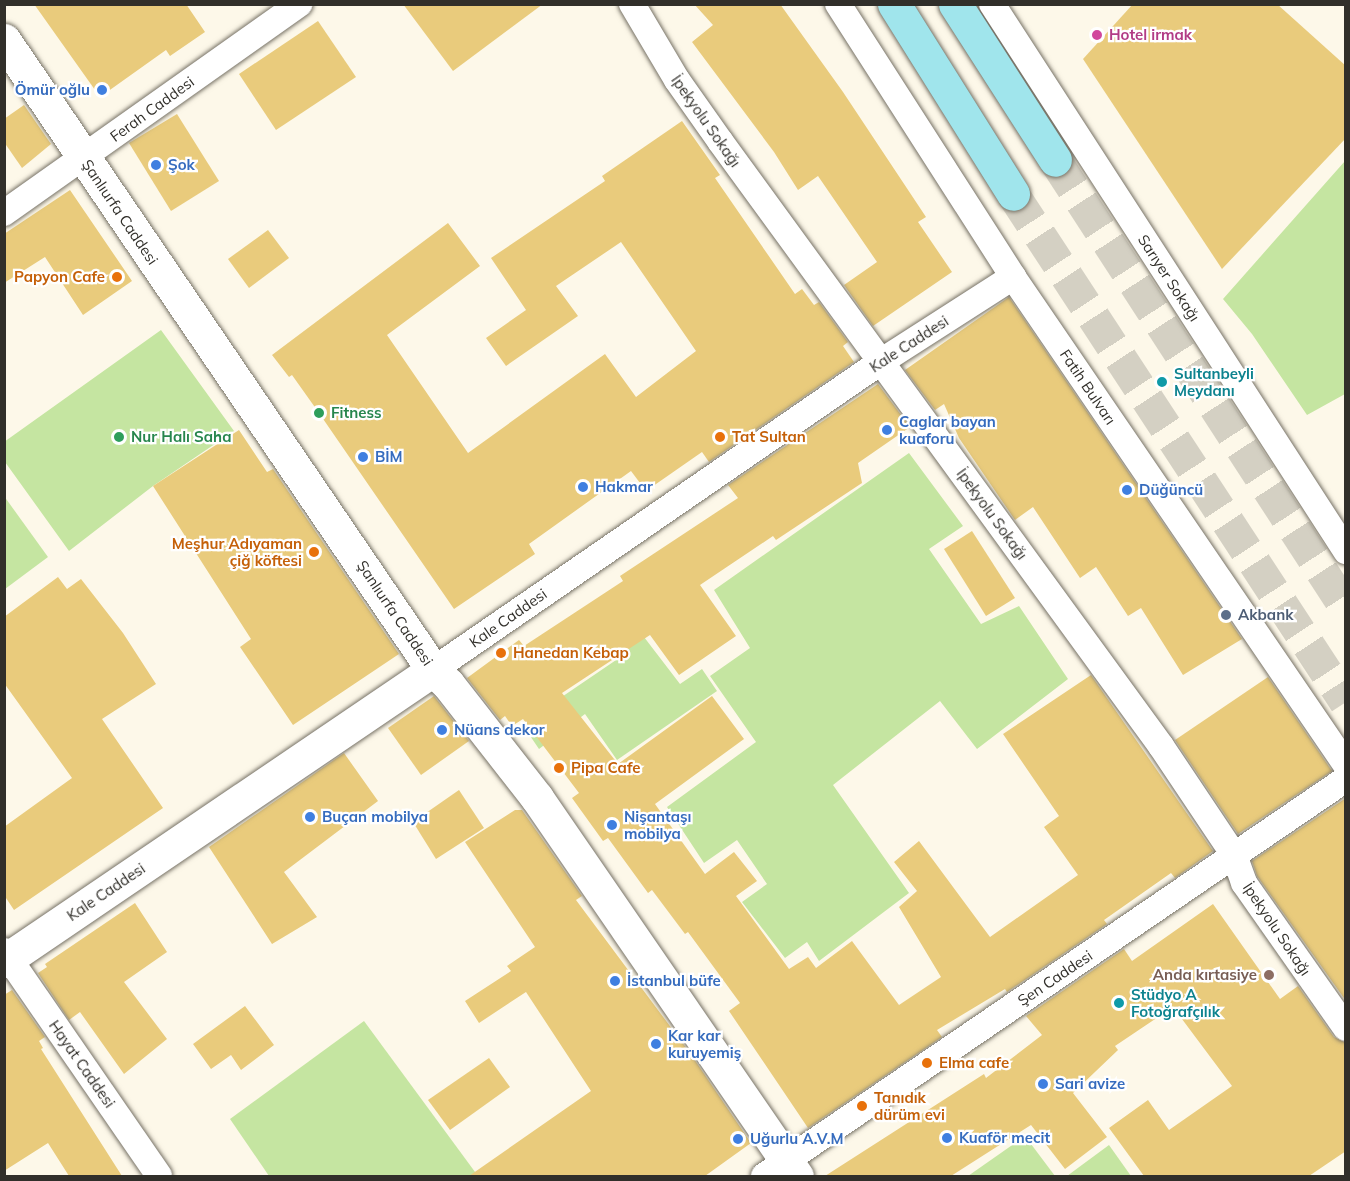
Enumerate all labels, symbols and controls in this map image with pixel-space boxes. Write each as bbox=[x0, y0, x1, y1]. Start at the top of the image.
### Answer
place label: Hotel irmak bbox=[1109, 26, 1192, 44]
marker: Hotel irmak bbox=[1090, 28, 1104, 42]
street label: İpekyolu Sokağı bbox=[668, 71, 744, 171]
street label: Ferah Caddesi bbox=[106, 72, 198, 146]
place label: Ömür oğlu bbox=[15, 81, 90, 99]
marker: Ömür oğlu bbox=[95, 83, 109, 97]
street label: Şanlıurfa Caddesi bbox=[78, 156, 162, 268]
place label: Şok bbox=[168, 156, 195, 174]
marker: Şok bbox=[149, 158, 163, 172]
street label: Sarıyer Sokağı bbox=[1134, 231, 1204, 325]
place label: Papyon Cafe bbox=[14, 268, 105, 286]
marker: Papyon Cafe bbox=[110, 270, 124, 284]
street label: Kale Caddesi bbox=[866, 312, 952, 376]
street label: Fatih Bulvarı bbox=[1056, 346, 1120, 428]
place label: Sultanbeyli Meydanı bbox=[1174, 364, 1254, 399]
marker: Sultanbeyli Meydanı bbox=[1155, 375, 1169, 389]
place label: Fitness bbox=[331, 404, 381, 422]
marker: Fitness bbox=[312, 406, 326, 420]
place label: Caglar bayan kuaforu bbox=[899, 412, 996, 447]
marker: Caglar bayan kuaforu bbox=[880, 423, 894, 437]
place label: Nur Halı Saha bbox=[131, 428, 231, 446]
place label: Tat Sultan bbox=[732, 428, 806, 446]
marker: Nur Halı Saha bbox=[112, 430, 126, 444]
marker: Tat Sultan bbox=[713, 430, 727, 444]
place label: BİM bbox=[375, 448, 403, 466]
marker: BİM bbox=[356, 450, 370, 464]
street label: İpekyolu Sokağı bbox=[953, 465, 1031, 563]
place label: Hakmar bbox=[595, 478, 653, 496]
marker: Hakmar bbox=[576, 480, 590, 494]
place label: Düğüncü bbox=[1139, 481, 1203, 499]
marker: Düğüncü bbox=[1120, 483, 1134, 497]
place label: Meşhur Adıyaman çiğ köftesi bbox=[172, 534, 302, 569]
marker: Meşhur Adıyaman çiğ köftesi bbox=[307, 545, 321, 559]
street label: Şanlıurfa Caddesi bbox=[353, 557, 437, 669]
street label: Kale Caddesi bbox=[466, 585, 550, 651]
place label: Akbank bbox=[1238, 606, 1293, 624]
marker: Akbank bbox=[1219, 608, 1233, 622]
place label: Hanedan Kebap bbox=[513, 644, 629, 662]
marker: Hanedan Kebap bbox=[494, 646, 508, 660]
place label: Nüans dekor bbox=[454, 721, 545, 739]
marker: Nüans dekor bbox=[435, 723, 449, 737]
place label: Pipa Cafe bbox=[571, 759, 640, 777]
marker: Pipa Cafe bbox=[552, 761, 566, 775]
place label: Nişantaşı mobilya bbox=[624, 807, 692, 842]
place label: Buçan mobilya bbox=[322, 808, 428, 826]
marker: Buçan mobilya bbox=[303, 810, 317, 824]
marker: Nişantaşı mobilya bbox=[605, 818, 619, 832]
street label: Kale Caddesi bbox=[64, 859, 148, 925]
street label: İpekyolu Sokağı bbox=[1239, 879, 1315, 979]
street label: Şen Caddesi bbox=[1014, 946, 1096, 1010]
place label: Anda kırtasiye bbox=[1153, 966, 1257, 984]
marker: Anda kırtasiye bbox=[1262, 968, 1276, 982]
place label: İstanbul büfe bbox=[627, 972, 721, 990]
marker: İstanbul büfe bbox=[608, 974, 622, 988]
place label: Stüdyo A Fotoğrafçılık bbox=[1131, 985, 1220, 1020]
marker: Stüdyo A Fotoğrafçılık bbox=[1112, 996, 1126, 1010]
street label: Hayat Caddesi bbox=[45, 1017, 119, 1111]
place label: Kar kar kuruyemiş bbox=[668, 1026, 741, 1061]
marker: Kar kar kuruyemiş bbox=[649, 1037, 663, 1051]
place label: Elma cafe bbox=[939, 1054, 1009, 1072]
marker: Elma cafe bbox=[920, 1056, 934, 1070]
place label: Sari avize bbox=[1055, 1075, 1125, 1093]
marker: Sari avize bbox=[1036, 1077, 1050, 1091]
place label: Tanıdık dürüm evi bbox=[874, 1088, 945, 1123]
marker: Tanıdık dürüm evi bbox=[855, 1099, 869, 1113]
place label: Kuaför mecit bbox=[959, 1129, 1050, 1147]
place label: Uğurlu A.V.M bbox=[750, 1130, 843, 1148]
marker: Kuaför mecit bbox=[940, 1131, 954, 1145]
marker: Uğurlu A.V.M bbox=[731, 1132, 745, 1146]

